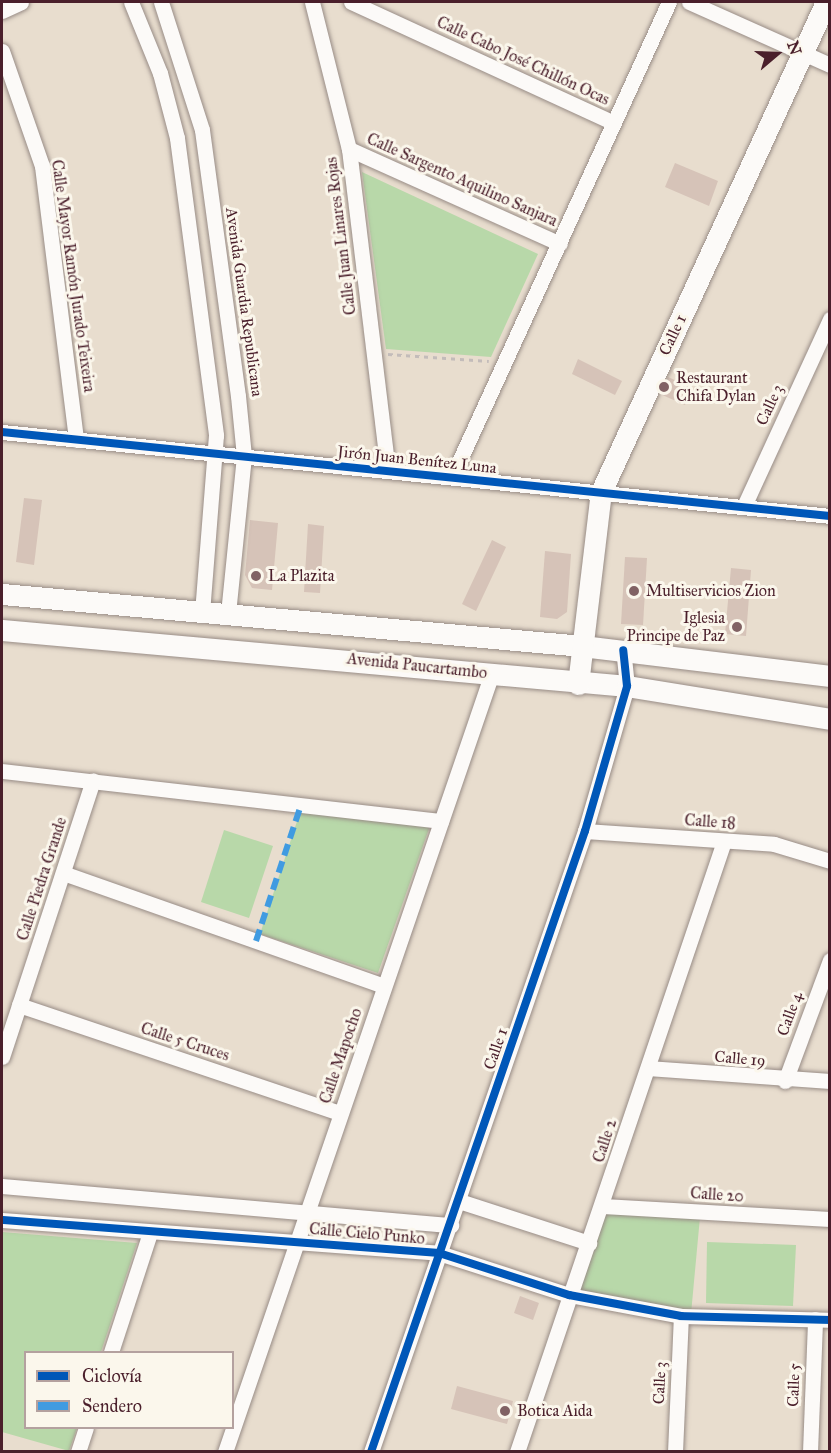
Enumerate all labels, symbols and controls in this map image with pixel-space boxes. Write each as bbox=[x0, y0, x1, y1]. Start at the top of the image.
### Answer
street label: Calle Cabo José Chillón Ocas bbox=[434, 13, 612, 109]
north arrow bbox=[747, 24, 807, 84]
text: N bbox=[783, 38, 806, 57]
street label: Calle Sargento Aquilino Sanjara bbox=[364, 129, 560, 231]
street label: Calle Juan Linares Rojas bbox=[322, 156, 360, 316]
street label: Calle Mayor Ramón Jurado Teixeira bbox=[47, 159, 99, 393]
street label: Avenida Guardia Republicana bbox=[221, 206, 267, 398]
street label: Calle 1 bbox=[655, 312, 691, 358]
place label: Restaurant Chifa Dylan bbox=[676, 368, 756, 406]
marker: Restaurant Chifa Dylan bbox=[657, 380, 671, 394]
street label: Calle 3 bbox=[752, 382, 788, 428]
street label: Jirón Juan Benítez Luna bbox=[337, 442, 497, 478]
place label: La Plazita bbox=[268, 566, 334, 586]
marker: La Plazita bbox=[249, 569, 263, 583]
place label: Multiservicios Zion bbox=[646, 581, 776, 601]
marker: Multiservicios Zion bbox=[627, 584, 641, 598]
place label: Iglesia Principe de Paz bbox=[626, 608, 725, 646]
marker: Iglesia Principe de Paz bbox=[730, 620, 744, 634]
street label: Avenida Paucartambo bbox=[346, 649, 488, 683]
street label: Calle 18 bbox=[684, 811, 736, 833]
street label: Calle Piedra Grande bbox=[13, 815, 71, 943]
street label: Calle 4 bbox=[773, 989, 807, 1039]
street label: Calle Mapocho bbox=[316, 1006, 366, 1106]
street label: Calle 5 Cruces bbox=[138, 1019, 232, 1065]
street label: Calle 1 bbox=[480, 1026, 512, 1072]
street label: Calle 19 bbox=[714, 1047, 766, 1071]
street label: Calle 2 bbox=[589, 1117, 621, 1165]
street label: Calle 20 bbox=[690, 1184, 744, 1206]
street label: Calle Cielo Punko bbox=[308, 1219, 426, 1249]
legend bbox=[24, 1351, 234, 1429]
street label: Calle 3 bbox=[649, 1361, 671, 1405]
street label: Calle 5 bbox=[784, 1363, 804, 1407]
text: Ciclovía bbox=[82, 1365, 142, 1387]
text: Sendero bbox=[82, 1395, 142, 1417]
place label: Botica Aida bbox=[517, 1401, 593, 1421]
marker: Botica Aida bbox=[498, 1404, 512, 1418]

